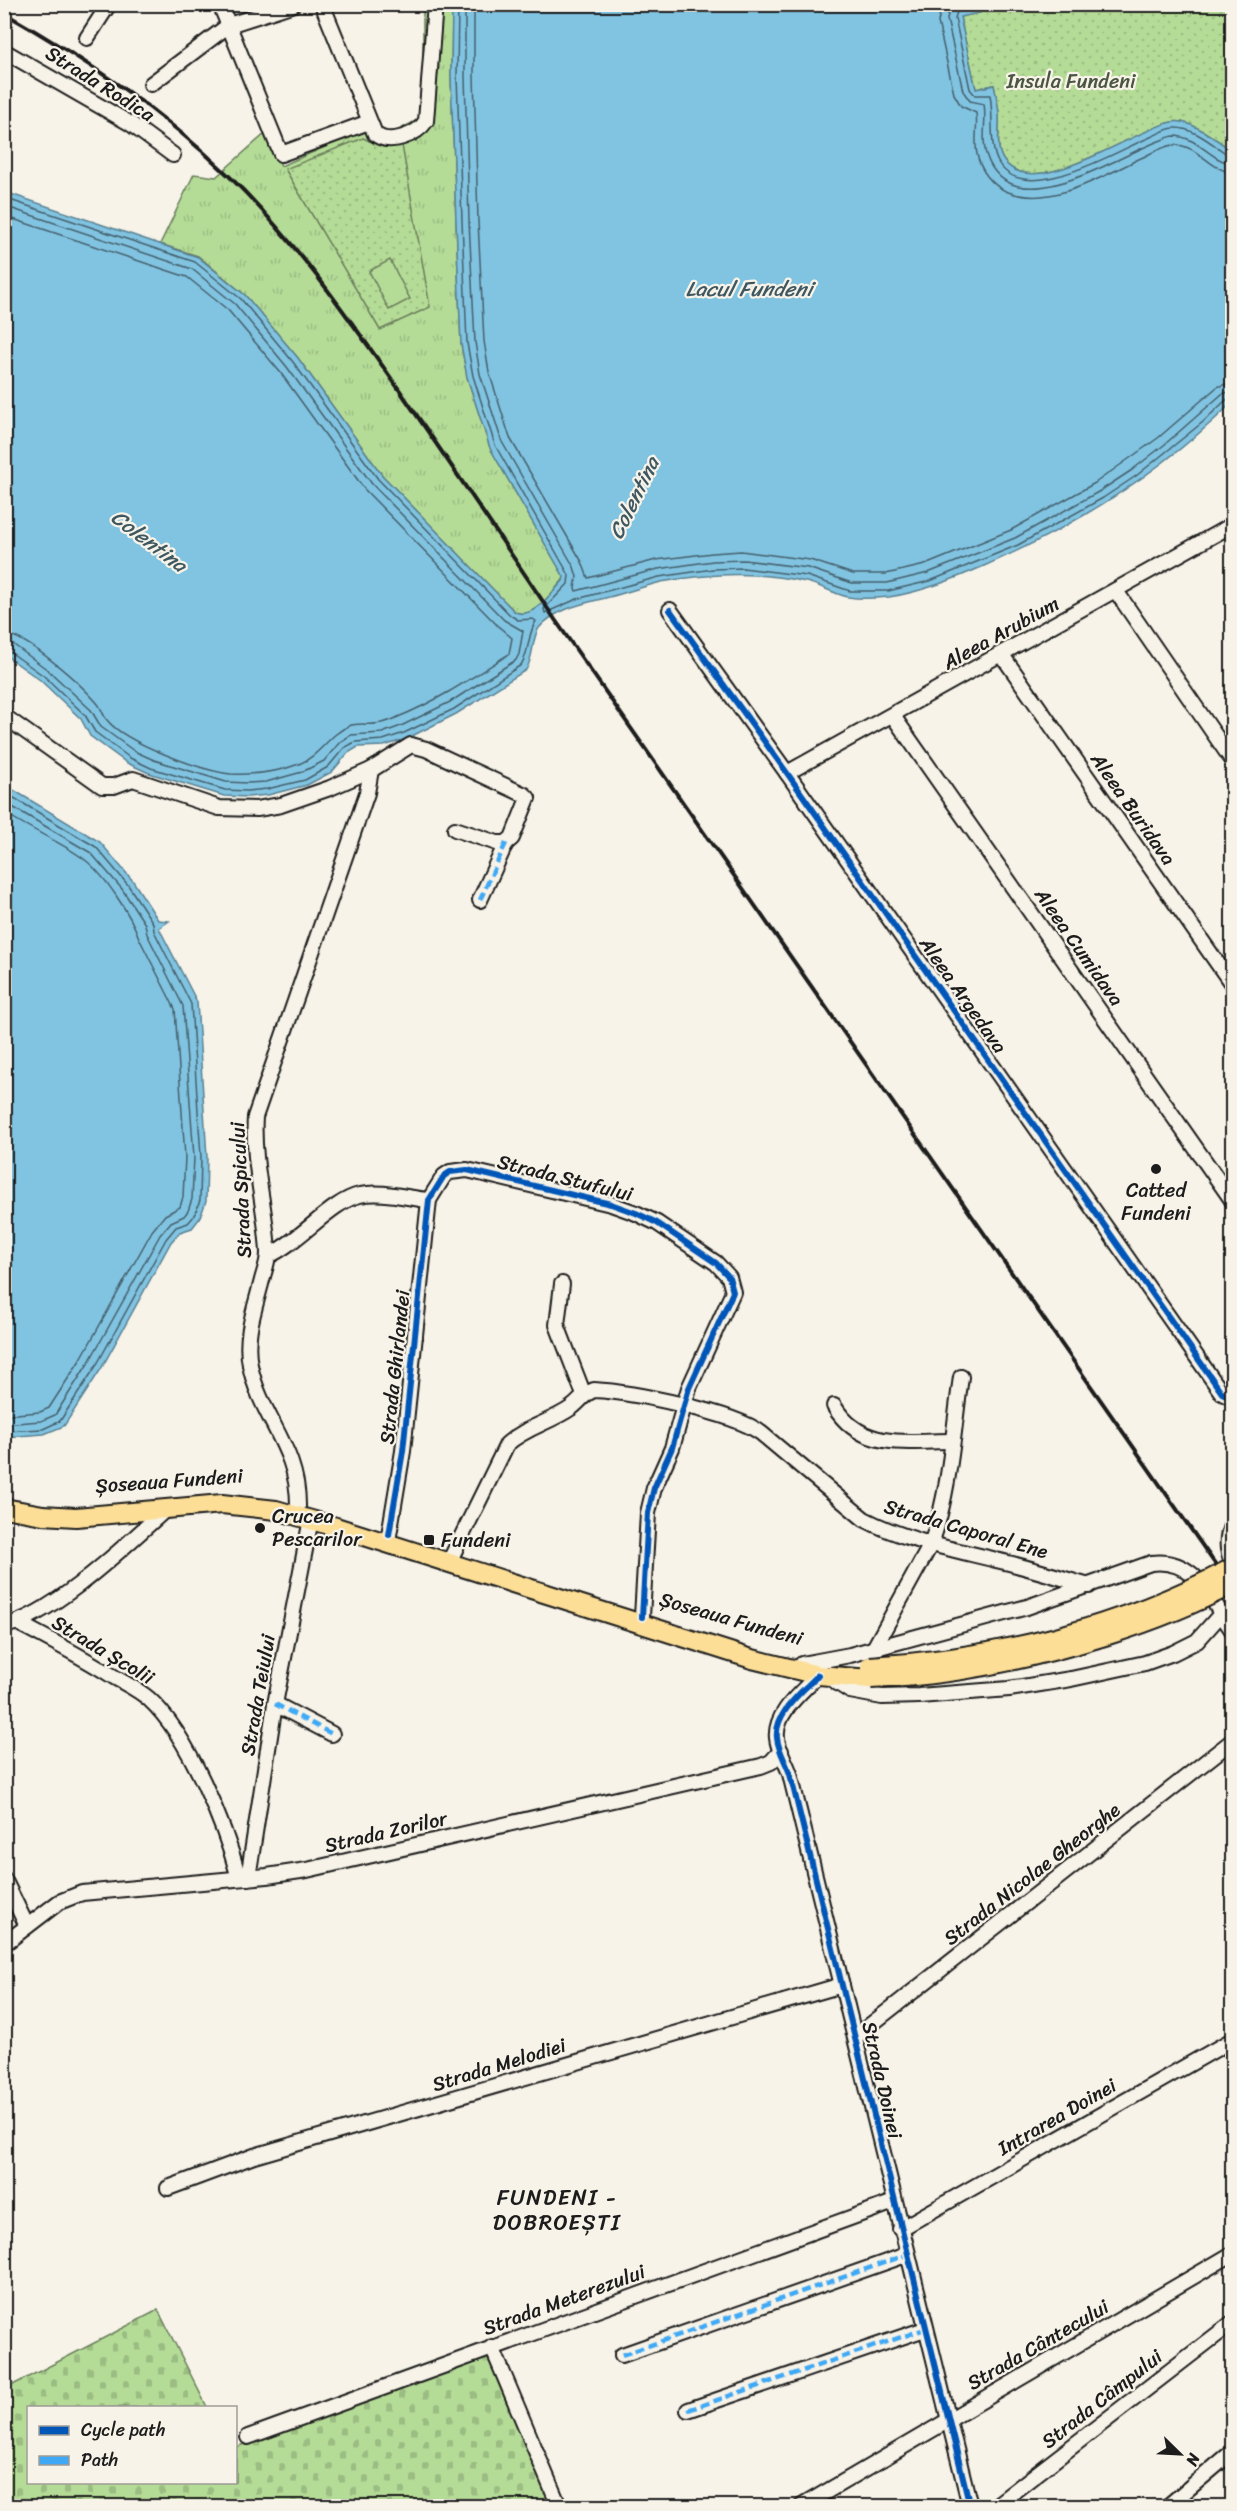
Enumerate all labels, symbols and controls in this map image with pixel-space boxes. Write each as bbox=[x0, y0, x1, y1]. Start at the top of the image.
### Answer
street label: Strada Rodica bbox=[38, 36, 162, 132]
park label: Insula Fundeni bbox=[1005, 64, 1137, 99]
water label: Lacul Fundeni bbox=[686, 270, 816, 308]
water label: Colentina bbox=[598, 449, 671, 546]
water label: Colentina bbox=[102, 499, 197, 584]
street label: Aleea Arubium bbox=[935, 586, 1066, 680]
street label: Aleea Buridava bbox=[1080, 744, 1185, 873]
street label: Aleea Cumidava bbox=[1024, 879, 1133, 1014]
street label: Aleea Argedava bbox=[909, 928, 1016, 1061]
street label: Strada Spicului bbox=[220, 1120, 262, 1259]
street label: Strada Stufului bbox=[493, 1144, 637, 1212]
marker: Catted Fundeni bbox=[1149, 1162, 1163, 1176]
place label: Catted Fundeni bbox=[1121, 1173, 1191, 1231]
street label: Strada Ghirlandei bbox=[370, 1288, 421, 1446]
street label: Șoseaua Fundeni bbox=[94, 1458, 245, 1504]
street label: Strada Caporal Ene bbox=[880, 1489, 1052, 1569]
place label: Crucea Pescarilor bbox=[272, 1499, 363, 1557]
marker: Crucea Pescarilor bbox=[253, 1521, 267, 1535]
place label: Fundeni bbox=[441, 1523, 511, 1558]
marker: Fundeni bbox=[422, 1533, 436, 1547]
street label: Șoseaua Fundeni bbox=[655, 1582, 808, 1657]
street label: Strada Școlii bbox=[45, 1606, 162, 1695]
street label: Strada Teiului bbox=[230, 1630, 286, 1758]
street label: Strada Nicolae Gheorghe bbox=[936, 1793, 1129, 1955]
street label: Strada Zorilor bbox=[321, 1801, 452, 1863]
street label: Strada Doinei bbox=[852, 2018, 913, 2143]
street label: Strada Melodiei bbox=[428, 2028, 572, 2102]
street label: Intrarea Doinei bbox=[990, 2068, 1125, 2166]
district label: FUNDENI - DOBROEȘTI bbox=[493, 2178, 621, 2242]
street label: Strada Meterezului bbox=[478, 2254, 652, 2346]
street label: Strada Cântecului bbox=[960, 2290, 1116, 2400]
street label: Strada Câmpului bbox=[1034, 2339, 1172, 2458]
legend bbox=[27, 2406, 237, 2484]
text: Cycle path bbox=[81, 2414, 165, 2446]
north arrow bbox=[1150, 2424, 1210, 2484]
text: Path bbox=[81, 2444, 118, 2476]
text: N bbox=[1177, 2448, 1209, 2472]

